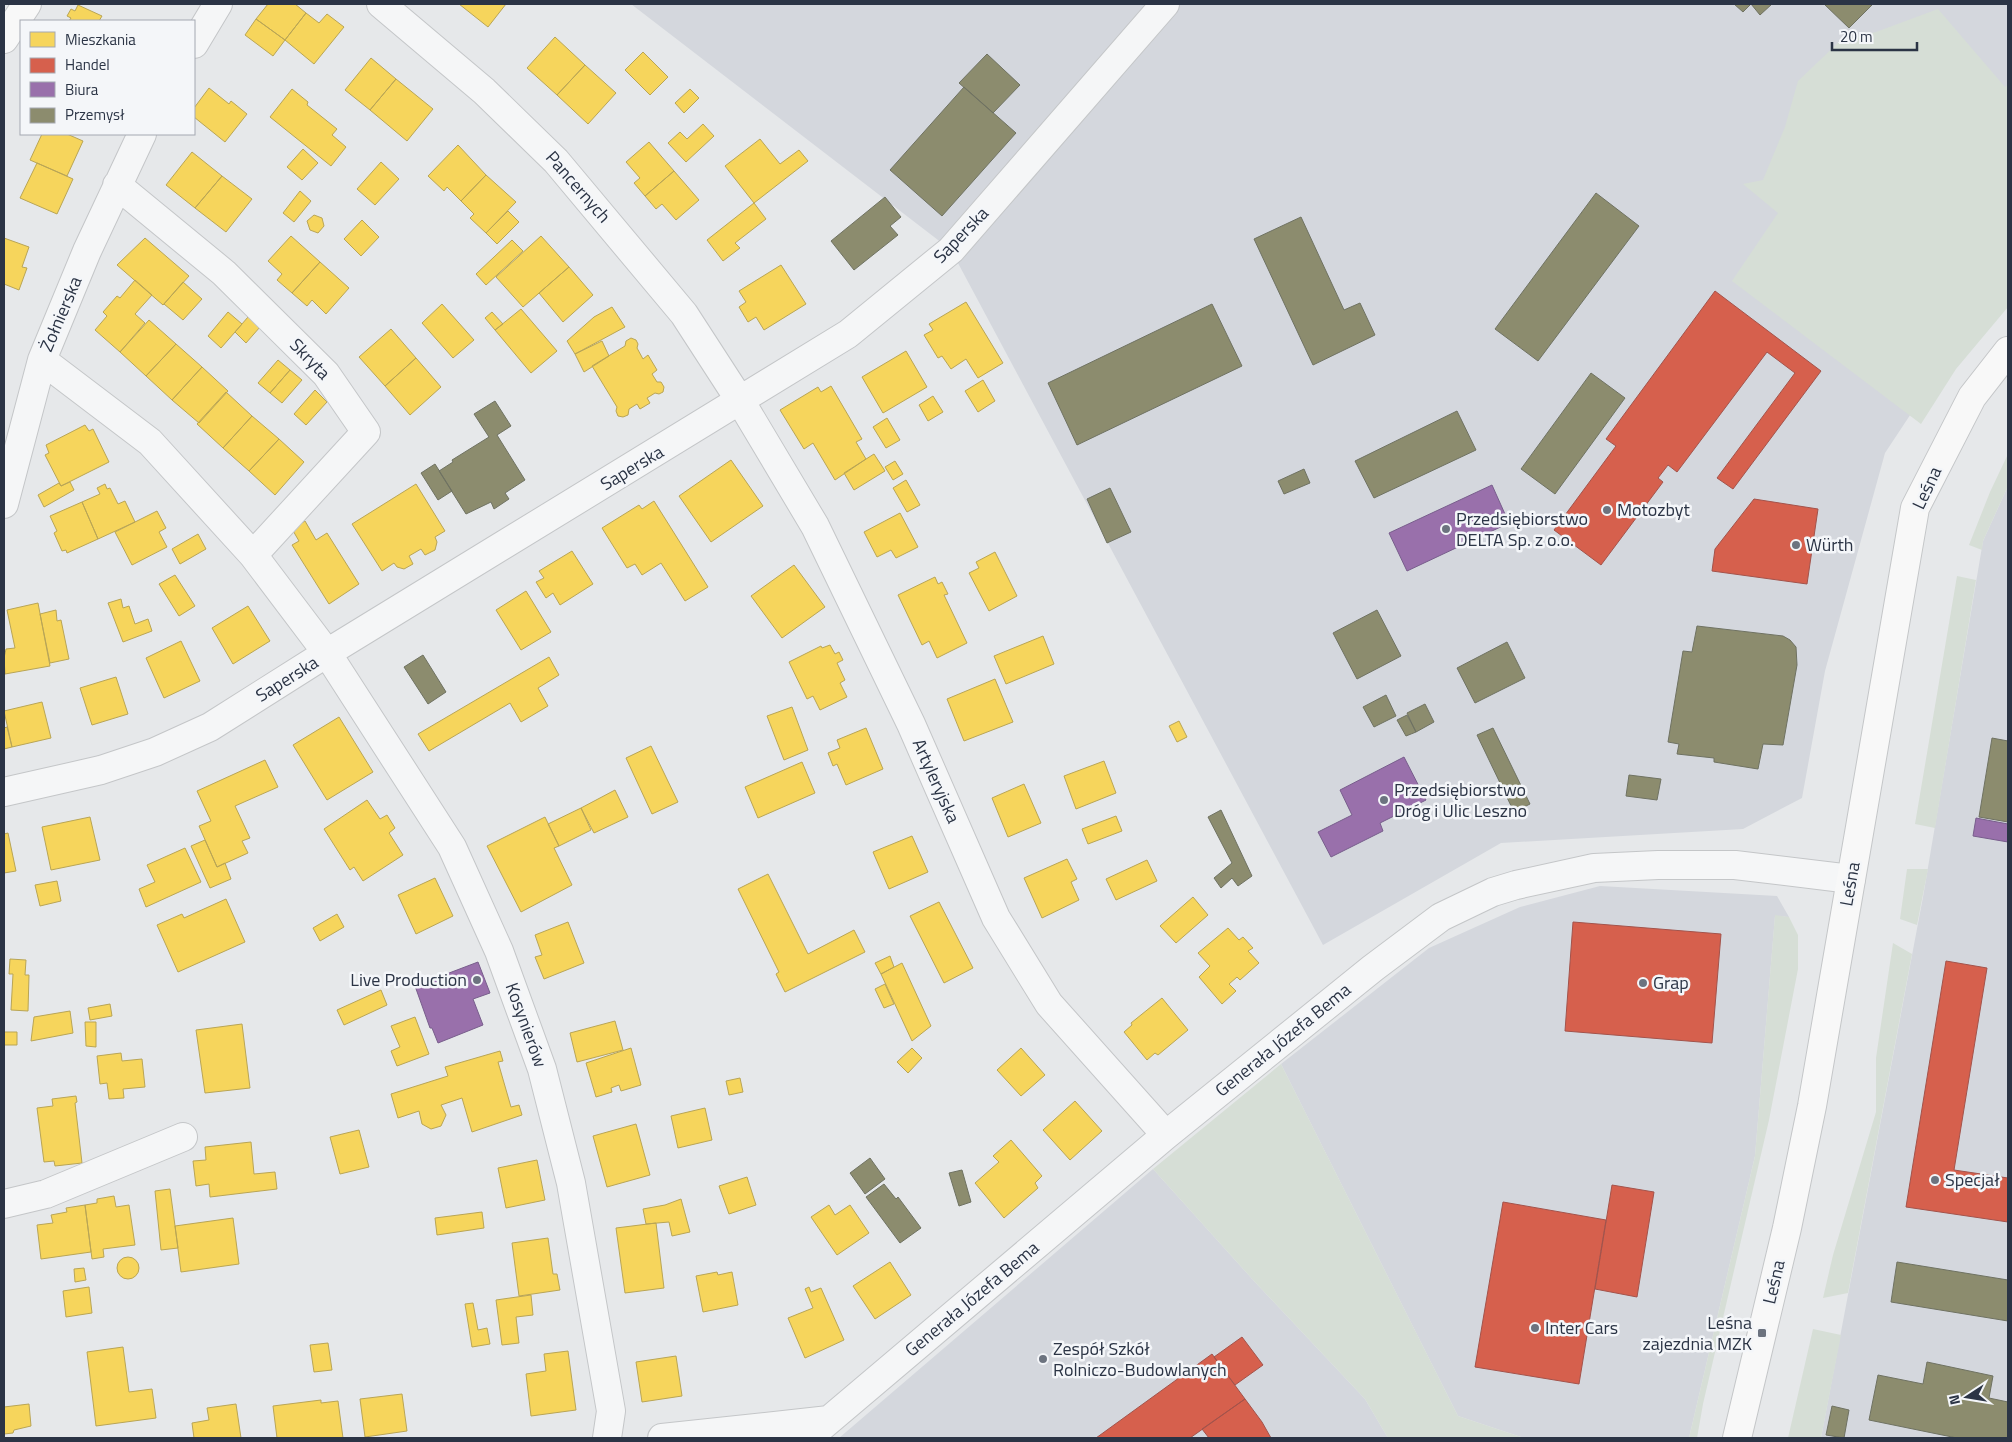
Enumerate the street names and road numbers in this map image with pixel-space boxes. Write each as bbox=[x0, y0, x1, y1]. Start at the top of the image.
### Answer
street label: Pancernych bbox=[539, 145, 617, 229]
street label: Saperska bbox=[927, 200, 995, 269]
street label: Żołnierska bbox=[33, 272, 88, 356]
street label: Skryta bbox=[284, 332, 337, 386]
street label: Saperska bbox=[595, 438, 669, 497]
street label: Leśna bbox=[1905, 462, 1948, 514]
street label: Saperska bbox=[250, 649, 323, 708]
street label: Artyleryjska bbox=[906, 734, 967, 827]
street label: Leśna bbox=[1832, 860, 1867, 908]
street label: Generała Józefa Bema bbox=[1209, 976, 1356, 1103]
street label: Kosynierów bbox=[499, 979, 554, 1071]
street label: Generała Józefa Bema bbox=[899, 1234, 1045, 1363]
street label: Leśna bbox=[1755, 1257, 1792, 1307]

